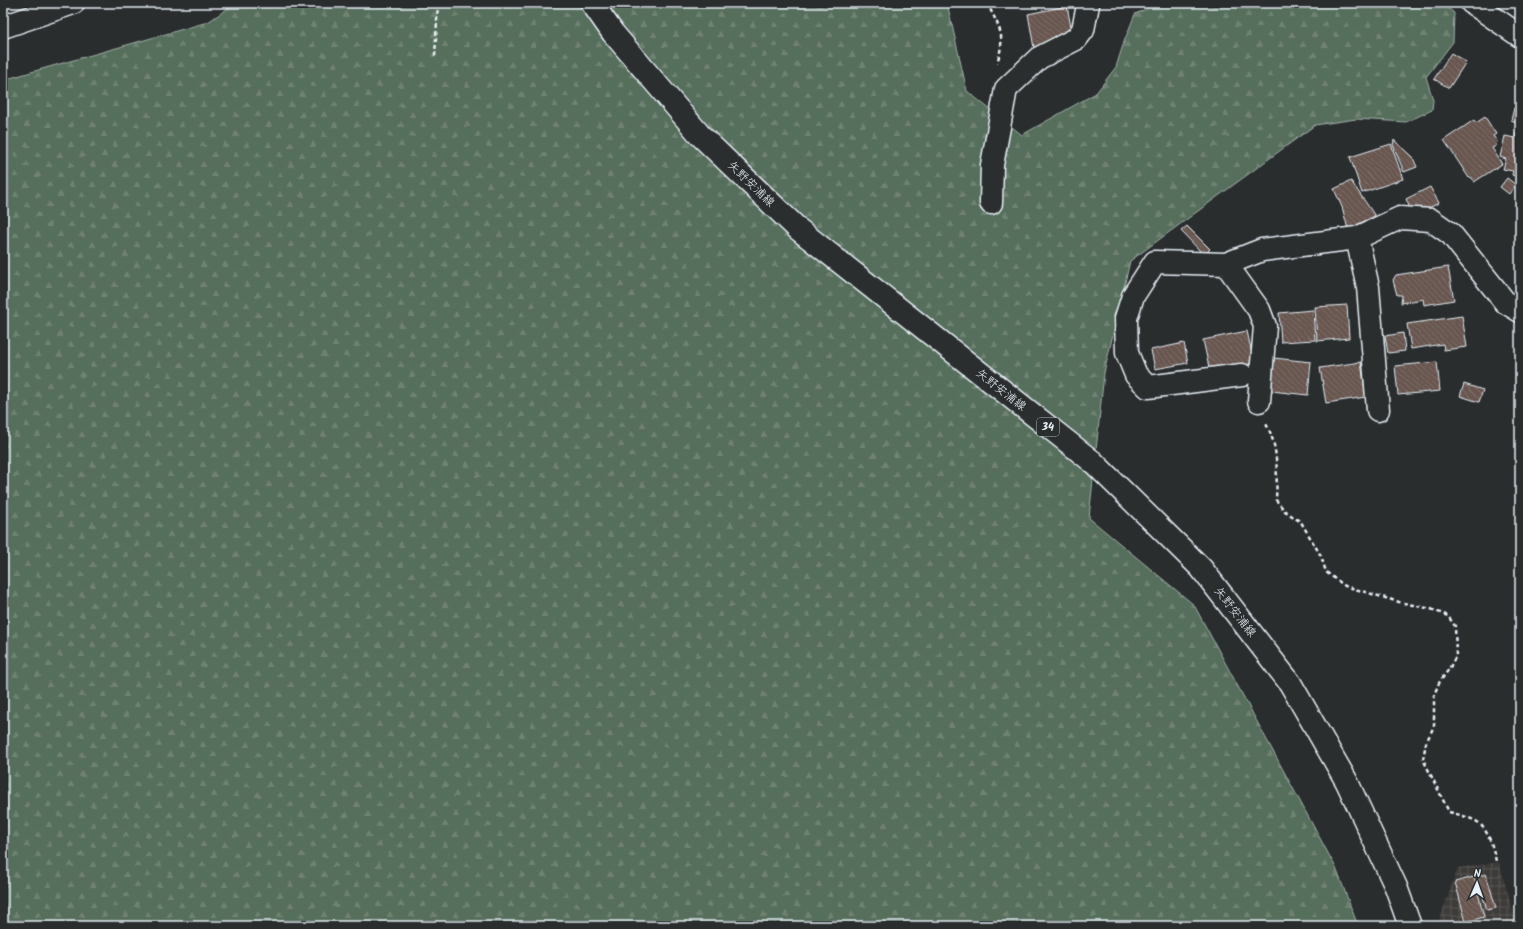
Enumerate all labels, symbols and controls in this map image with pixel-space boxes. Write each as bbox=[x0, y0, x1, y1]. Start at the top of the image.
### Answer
street label: 矢野安浦線 bbox=[723, 156, 779, 212]
street label: 矢野安浦線 bbox=[972, 364, 1030, 416]
road number: 34 bbox=[1037, 418, 1059, 436]
street label: 矢野安浦線 bbox=[1209, 583, 1261, 641]
north arrow bbox=[1457, 863, 1497, 903]
text: N bbox=[1474, 865, 1481, 883]

